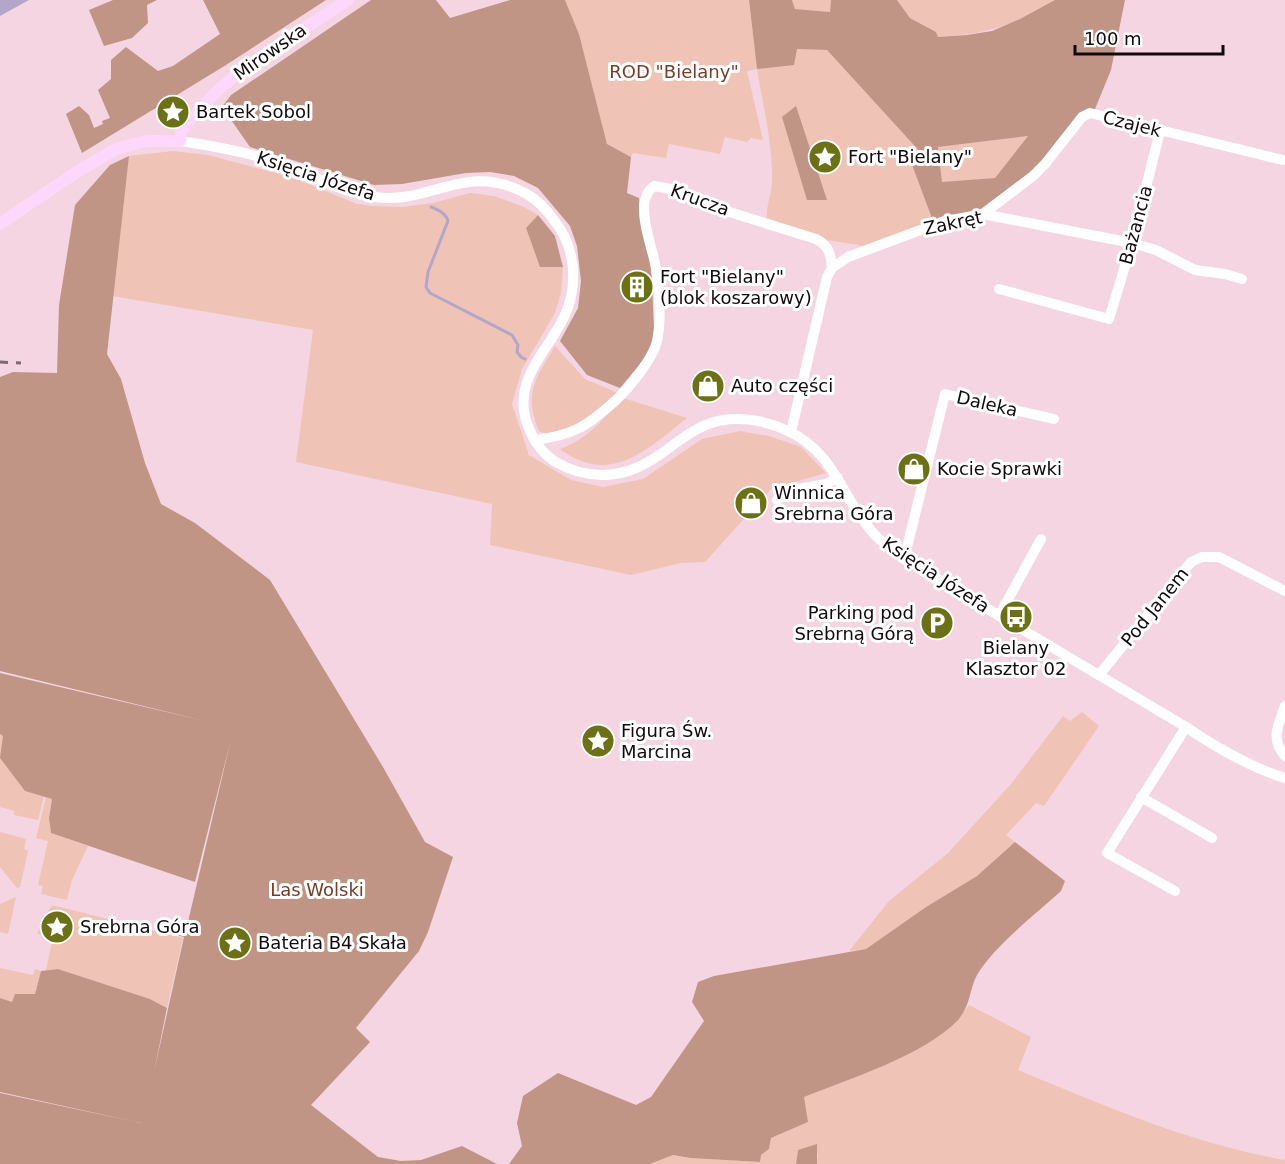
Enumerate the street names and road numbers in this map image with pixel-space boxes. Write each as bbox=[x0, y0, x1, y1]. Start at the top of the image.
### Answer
street label: Mirowska bbox=[229, 19, 310, 84]
street label: Czajek bbox=[1101, 106, 1164, 141]
street label: Księcia Józefa bbox=[254, 147, 378, 205]
street label: Krucza bbox=[668, 179, 732, 220]
street label: Bażancia bbox=[1115, 183, 1156, 267]
street label: Zakręt bbox=[922, 206, 984, 239]
street label: Daleka bbox=[954, 386, 1020, 421]
street label: Księcia Józefa bbox=[879, 532, 994, 617]
street label: Pod Janem bbox=[1117, 563, 1193, 650]

